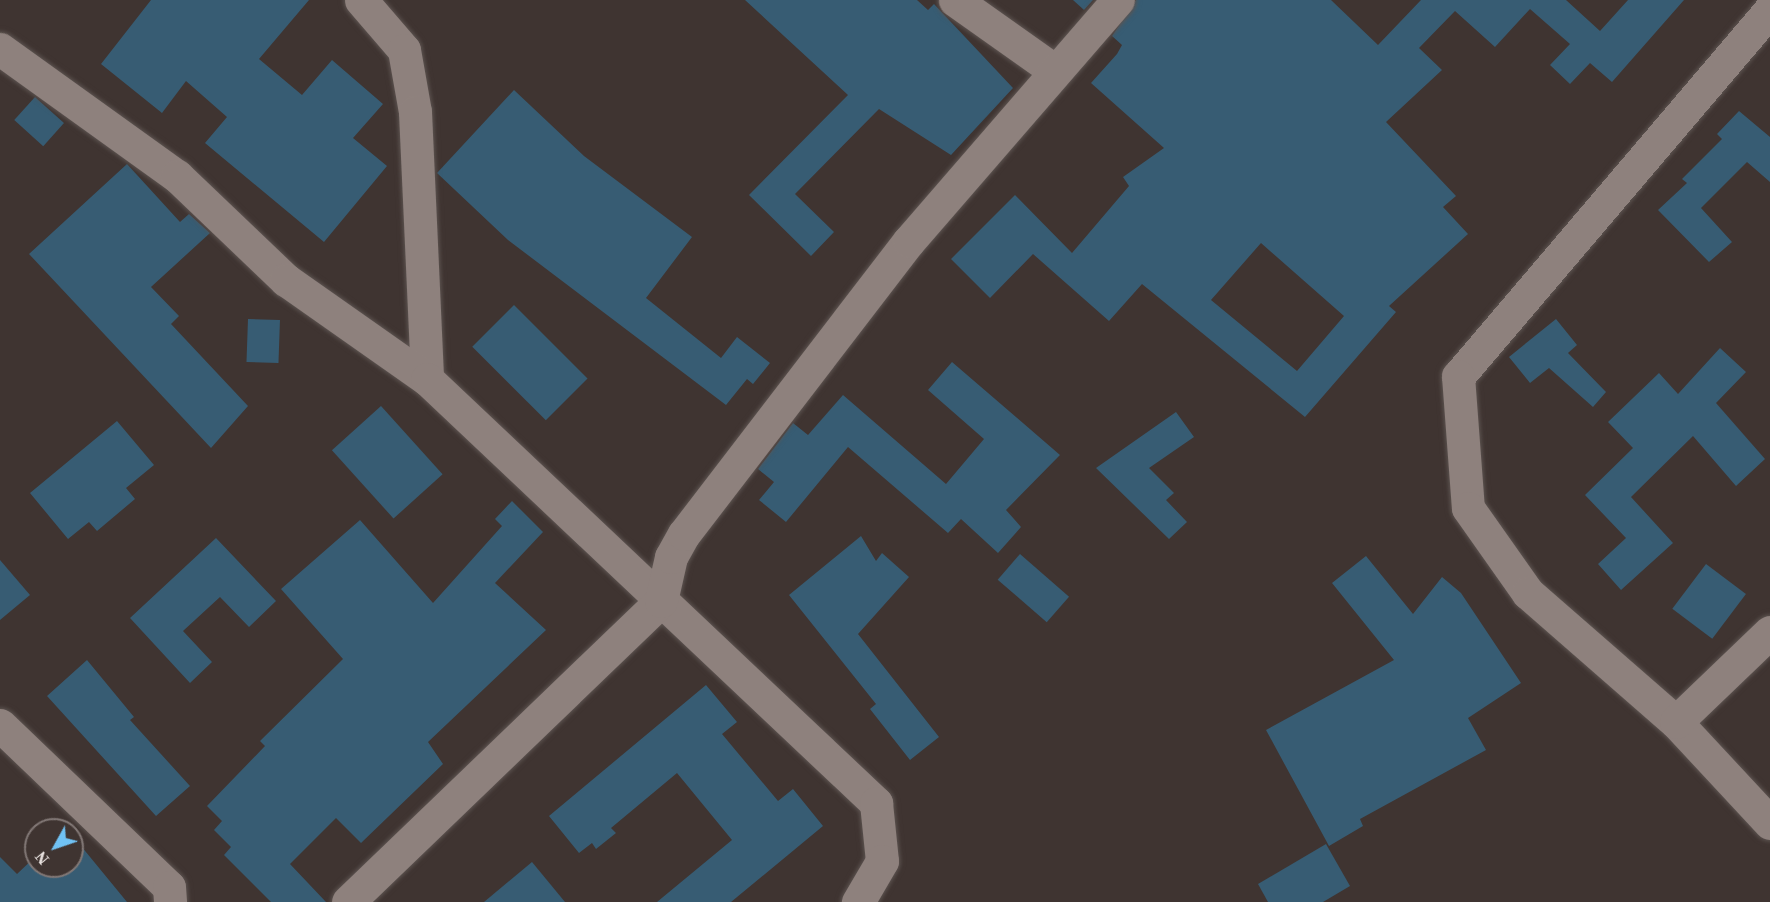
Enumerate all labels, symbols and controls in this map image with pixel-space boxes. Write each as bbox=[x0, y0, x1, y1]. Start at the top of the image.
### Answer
north arrow bbox=[24, 818, 84, 878]
text: N bbox=[30, 847, 54, 870]

